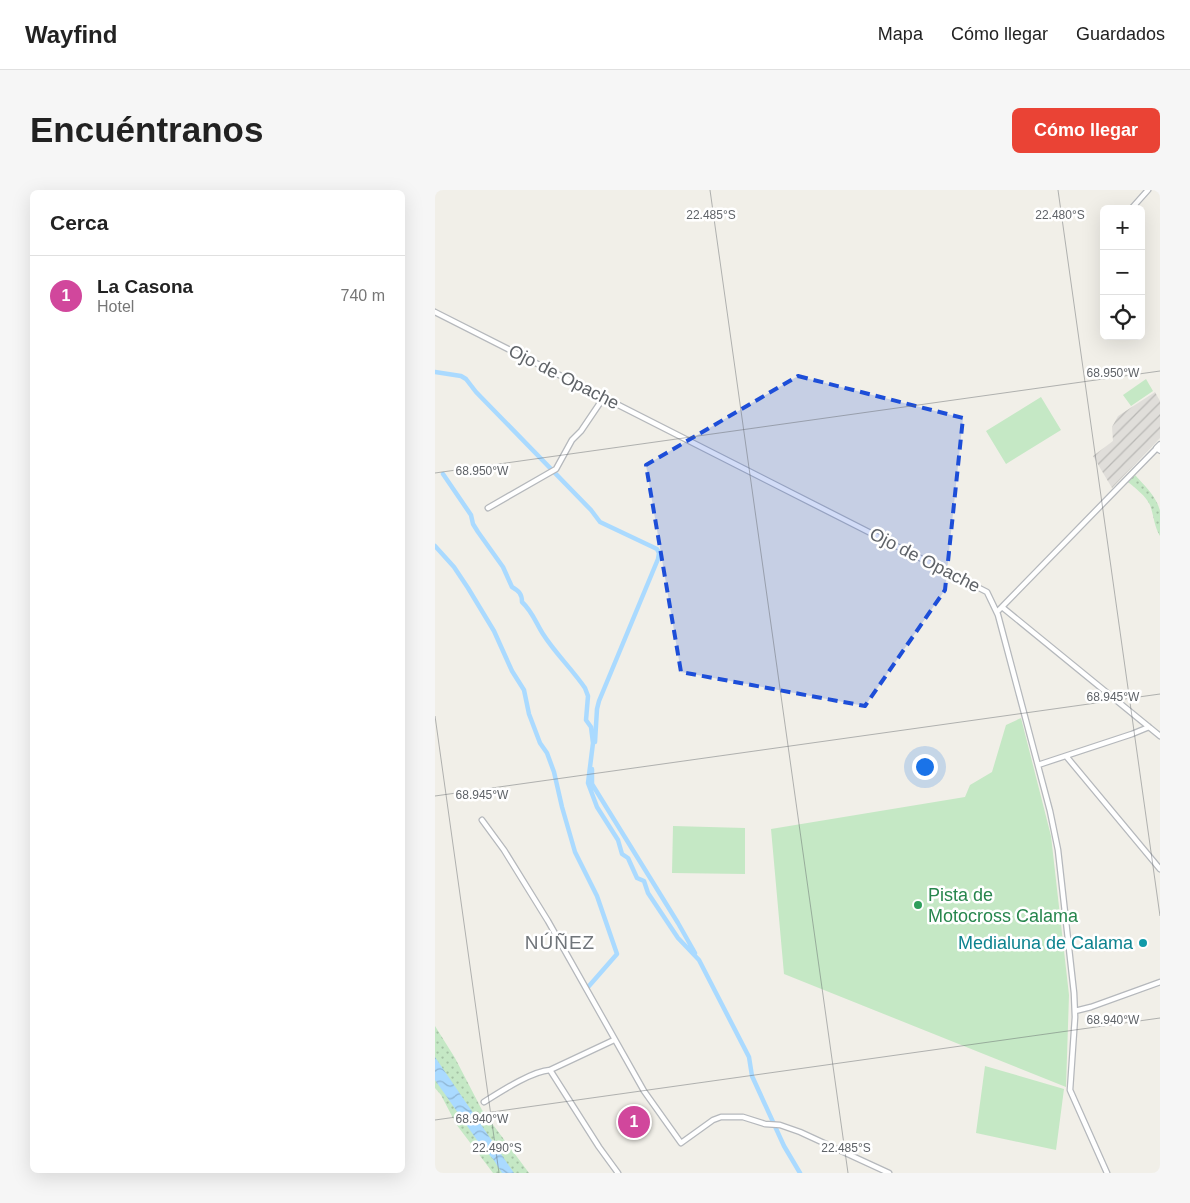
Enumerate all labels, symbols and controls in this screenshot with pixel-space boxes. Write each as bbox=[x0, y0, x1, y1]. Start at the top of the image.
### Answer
text: Wayfind bbox=[25, 21, 117, 48]
text: Mapa bbox=[878, 24, 923, 44]
text: Cómo llegar bbox=[951, 24, 1048, 44]
text: Guardados bbox=[1076, 24, 1165, 44]
button: Cómo llegar bbox=[1012, 108, 1160, 153]
text: Encuéntranos bbox=[30, 110, 263, 149]
map controls bbox=[1100, 205, 1145, 340]
button: + bbox=[1100, 205, 1145, 250]
text: 22.485°S bbox=[686, 208, 736, 222]
text: 22.480°S bbox=[1035, 208, 1085, 222]
text: Cerca bbox=[50, 211, 108, 234]
button: − bbox=[1100, 250, 1145, 295]
text: La Casona bbox=[97, 276, 193, 297]
text: 1 bbox=[62, 287, 70, 304]
text: 740 m bbox=[341, 287, 385, 304]
button: locate bbox=[1100, 295, 1145, 340]
text: Hotel bbox=[97, 298, 134, 315]
street label: Ojo de Opache bbox=[506, 341, 622, 413]
text: 68.950°W bbox=[1087, 366, 1140, 380]
text: 68.950°W bbox=[456, 464, 509, 478]
street label: Ojo de Opache bbox=[867, 524, 983, 596]
text: 68.945°W bbox=[1087, 690, 1140, 704]
your location bbox=[912, 754, 938, 780]
text: 68.945°W bbox=[456, 788, 509, 802]
place label: Pista de Motocross Calama bbox=[928, 885, 1079, 926]
marker: Pista de Motocross Calama bbox=[912, 899, 924, 911]
district label: NÚÑEZ bbox=[525, 932, 595, 953]
place label: Medialuna de Calama bbox=[958, 933, 1134, 953]
marker: Medialuna de Calama bbox=[1137, 937, 1149, 949]
text: 68.940°W bbox=[1087, 1013, 1140, 1027]
pin: 1 bbox=[618, 1103, 650, 1141]
text: 68.940°W bbox=[456, 1112, 509, 1126]
text: 22.490°S bbox=[472, 1141, 522, 1155]
text: 22.485°S bbox=[821, 1141, 871, 1155]

